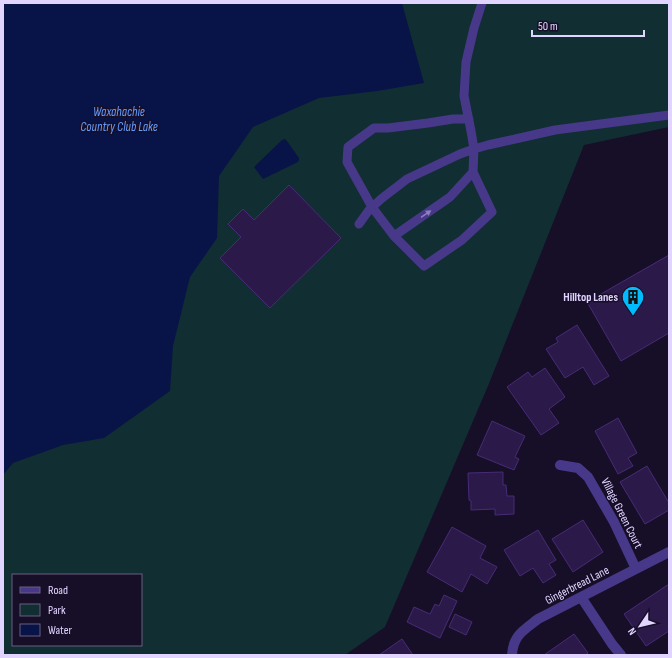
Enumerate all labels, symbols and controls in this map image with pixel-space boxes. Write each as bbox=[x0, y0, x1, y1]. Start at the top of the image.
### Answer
scale bar bbox=[532, 12, 644, 38]
text: 50 m bbox=[538, 19, 558, 34]
water label: Waxahachie Country Club Lake bbox=[80, 104, 158, 135]
one-way arrow bbox=[421, 210, 431, 218]
building icon: Hilltop Lanes bbox=[620, 284, 646, 317]
place label: Hilltop Lanes bbox=[563, 290, 618, 305]
street label: Village Green Court bbox=[597, 475, 646, 551]
street label: Gingerbread Lane bbox=[543, 563, 612, 608]
legend bbox=[12, 574, 142, 646]
text: Road bbox=[48, 583, 68, 598]
text: Park bbox=[48, 603, 66, 618]
north arrow bbox=[620, 606, 660, 646]
text: Water bbox=[48, 623, 72, 638]
text: N bbox=[625, 625, 639, 638]

